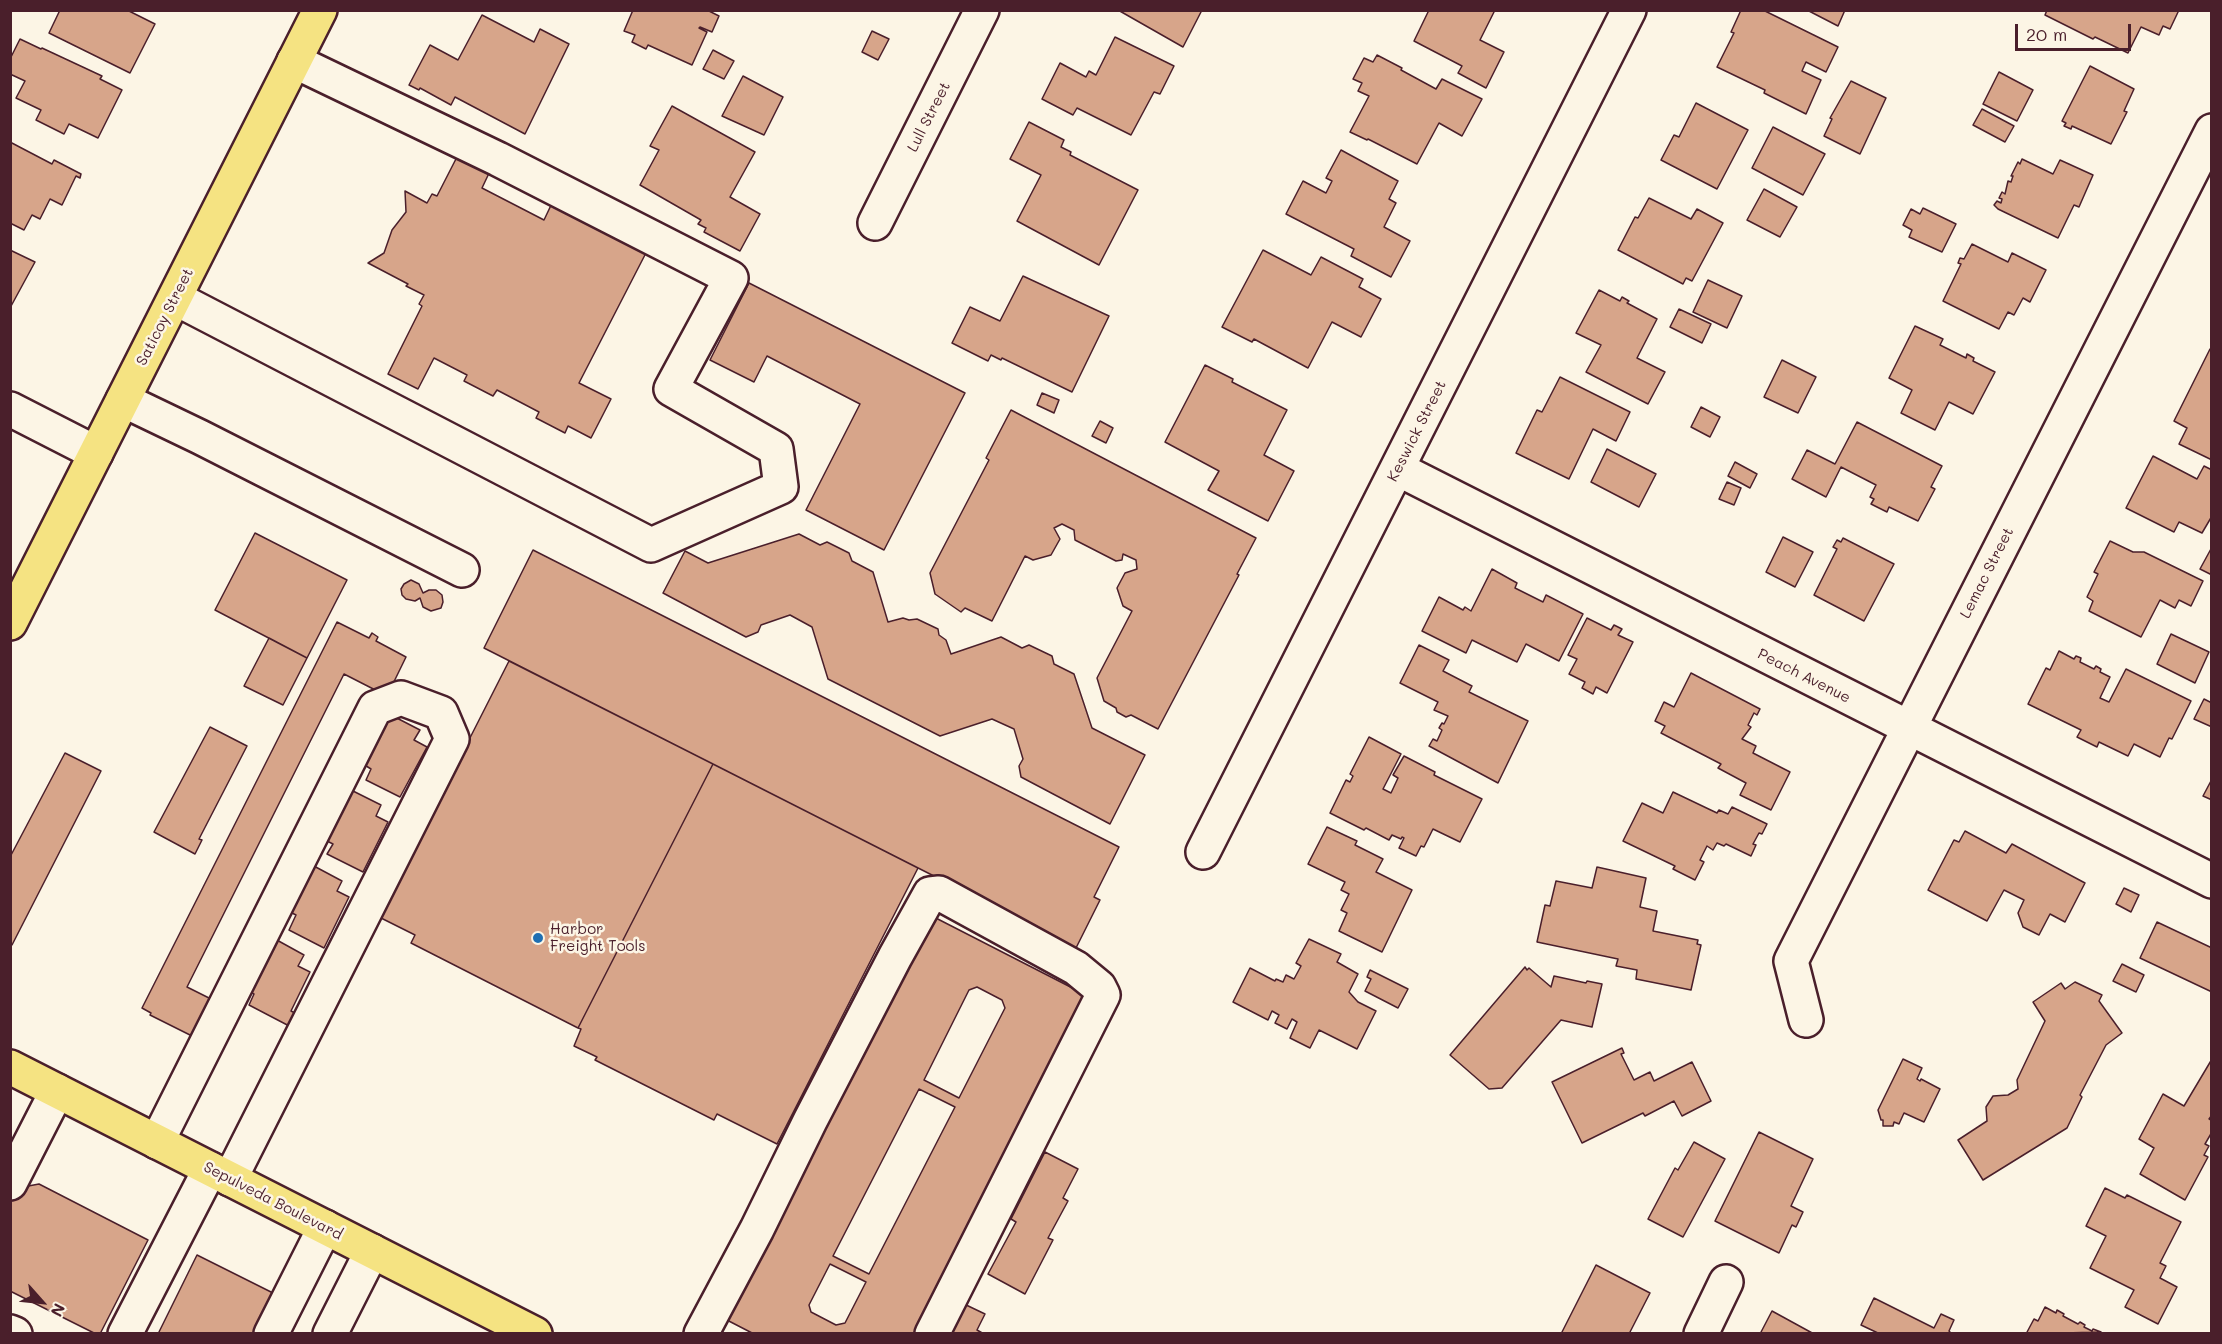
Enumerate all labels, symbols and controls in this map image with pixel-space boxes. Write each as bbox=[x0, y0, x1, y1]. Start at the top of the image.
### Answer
scale bar bbox=[2018, 12, 2134, 50]
text: 20 m bbox=[2026, 22, 2067, 46]
street label: Lull Street bbox=[904, 79, 954, 155]
street label: Saticoy Street bbox=[133, 265, 197, 369]
street label: Keswick Street bbox=[1384, 377, 1450, 485]
street label: Lemac Street bbox=[1956, 524, 2018, 622]
street label: Peach Avenue bbox=[1755, 645, 1853, 707]
place label: Harbor Freight Tools bbox=[550, 920, 646, 955]
marker: Harbor Freight Tools bbox=[531, 931, 545, 945]
street label: Sepulveda Boulevard bbox=[200, 1158, 346, 1244]
north arrow bbox=[12, 1272, 72, 1332]
text: N bbox=[46, 1300, 71, 1321]

